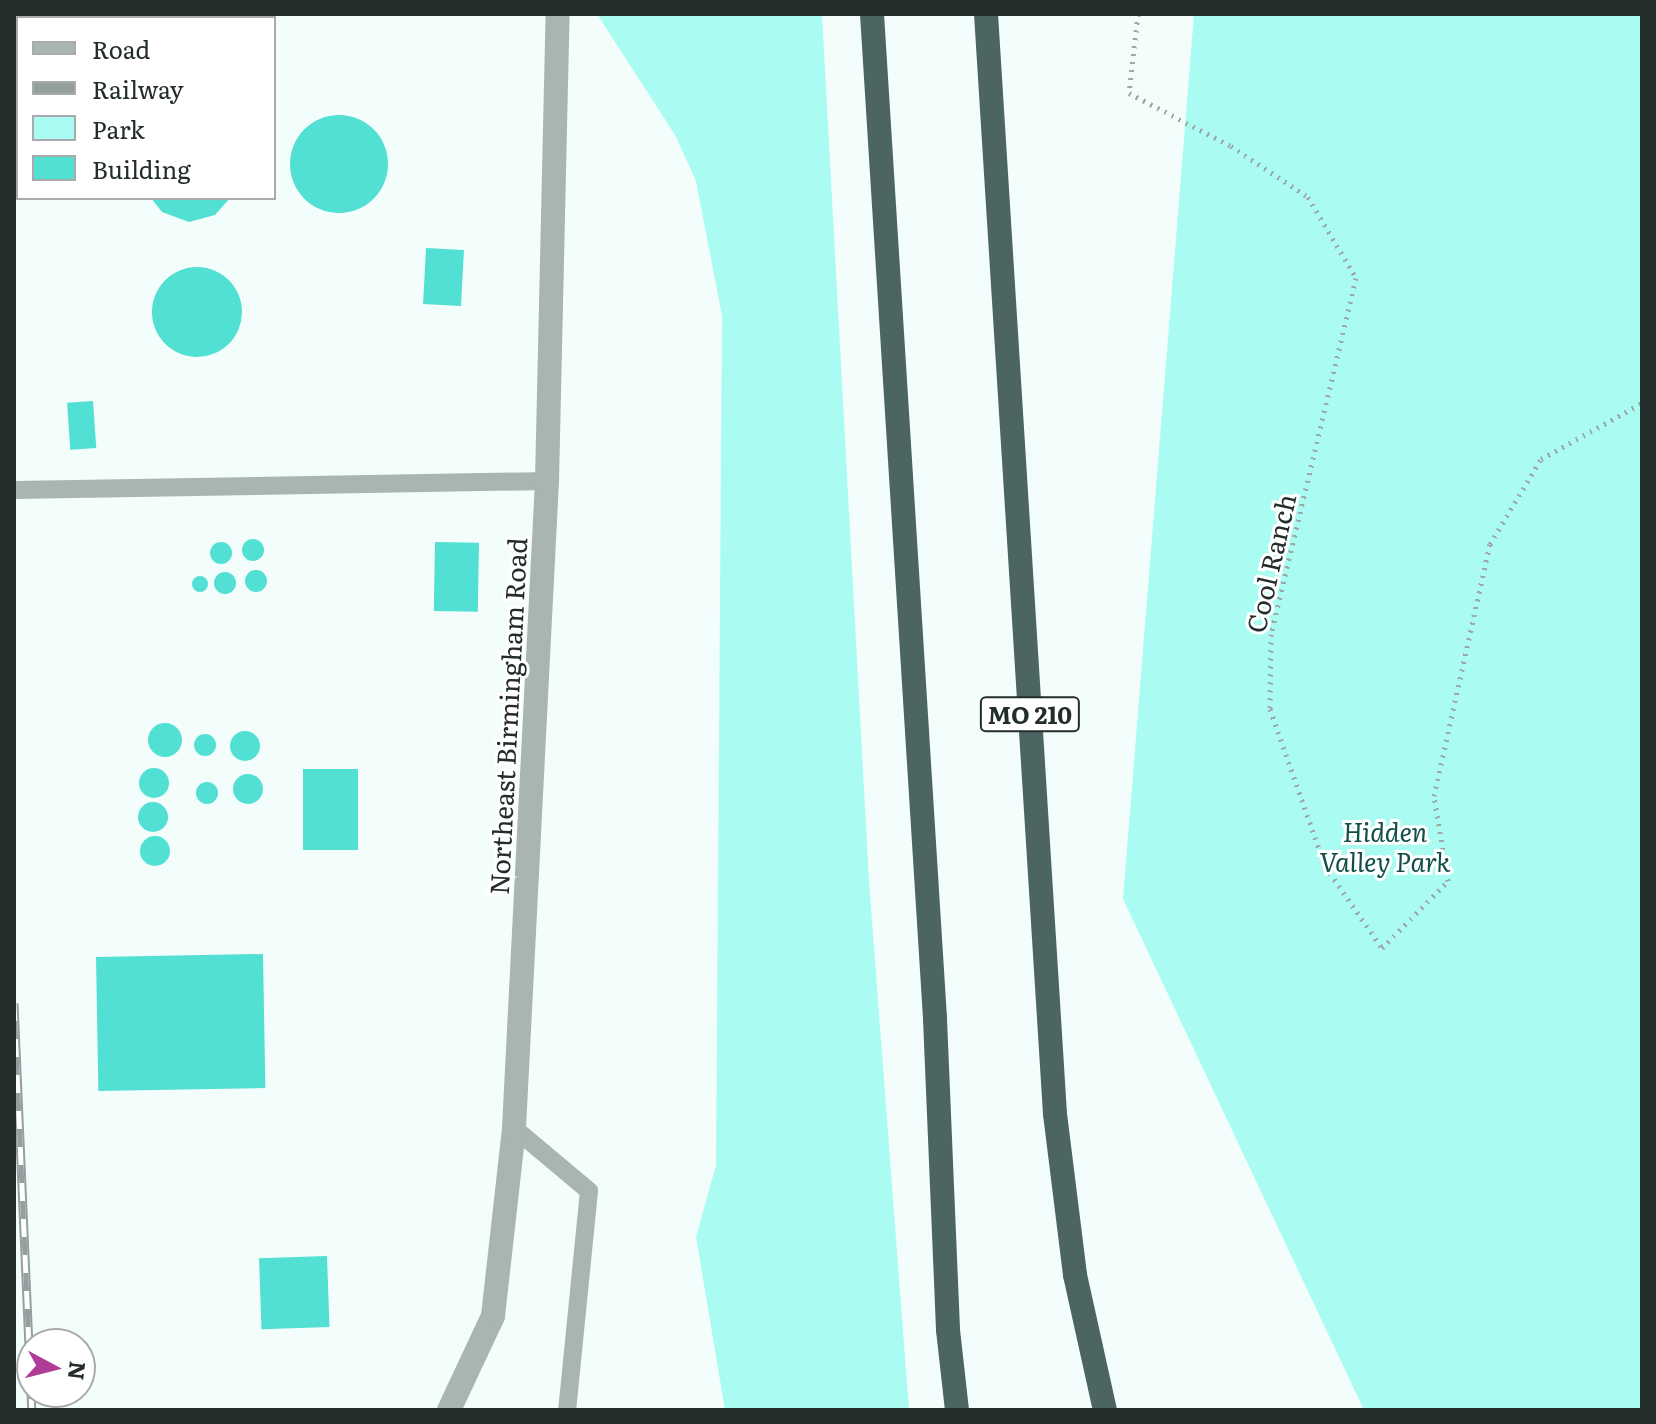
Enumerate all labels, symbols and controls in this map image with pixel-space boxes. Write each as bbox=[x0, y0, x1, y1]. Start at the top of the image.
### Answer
legend bbox=[16, 16, 276, 200]
text: Road bbox=[92, 31, 150, 66]
text: Railway bbox=[92, 71, 184, 106]
text: Park bbox=[92, 111, 145, 146]
text: Building bbox=[92, 151, 191, 186]
street label: Cool Ranch bbox=[1239, 491, 1301, 635]
street label: Northeast Birmingham Road bbox=[482, 537, 532, 895]
road number: MO 210 bbox=[978, 694, 1082, 734]
park label: Hidden Valley Park bbox=[1319, 815, 1451, 876]
north arrow bbox=[16, 1328, 96, 1408]
text: N bbox=[61, 1360, 96, 1382]

